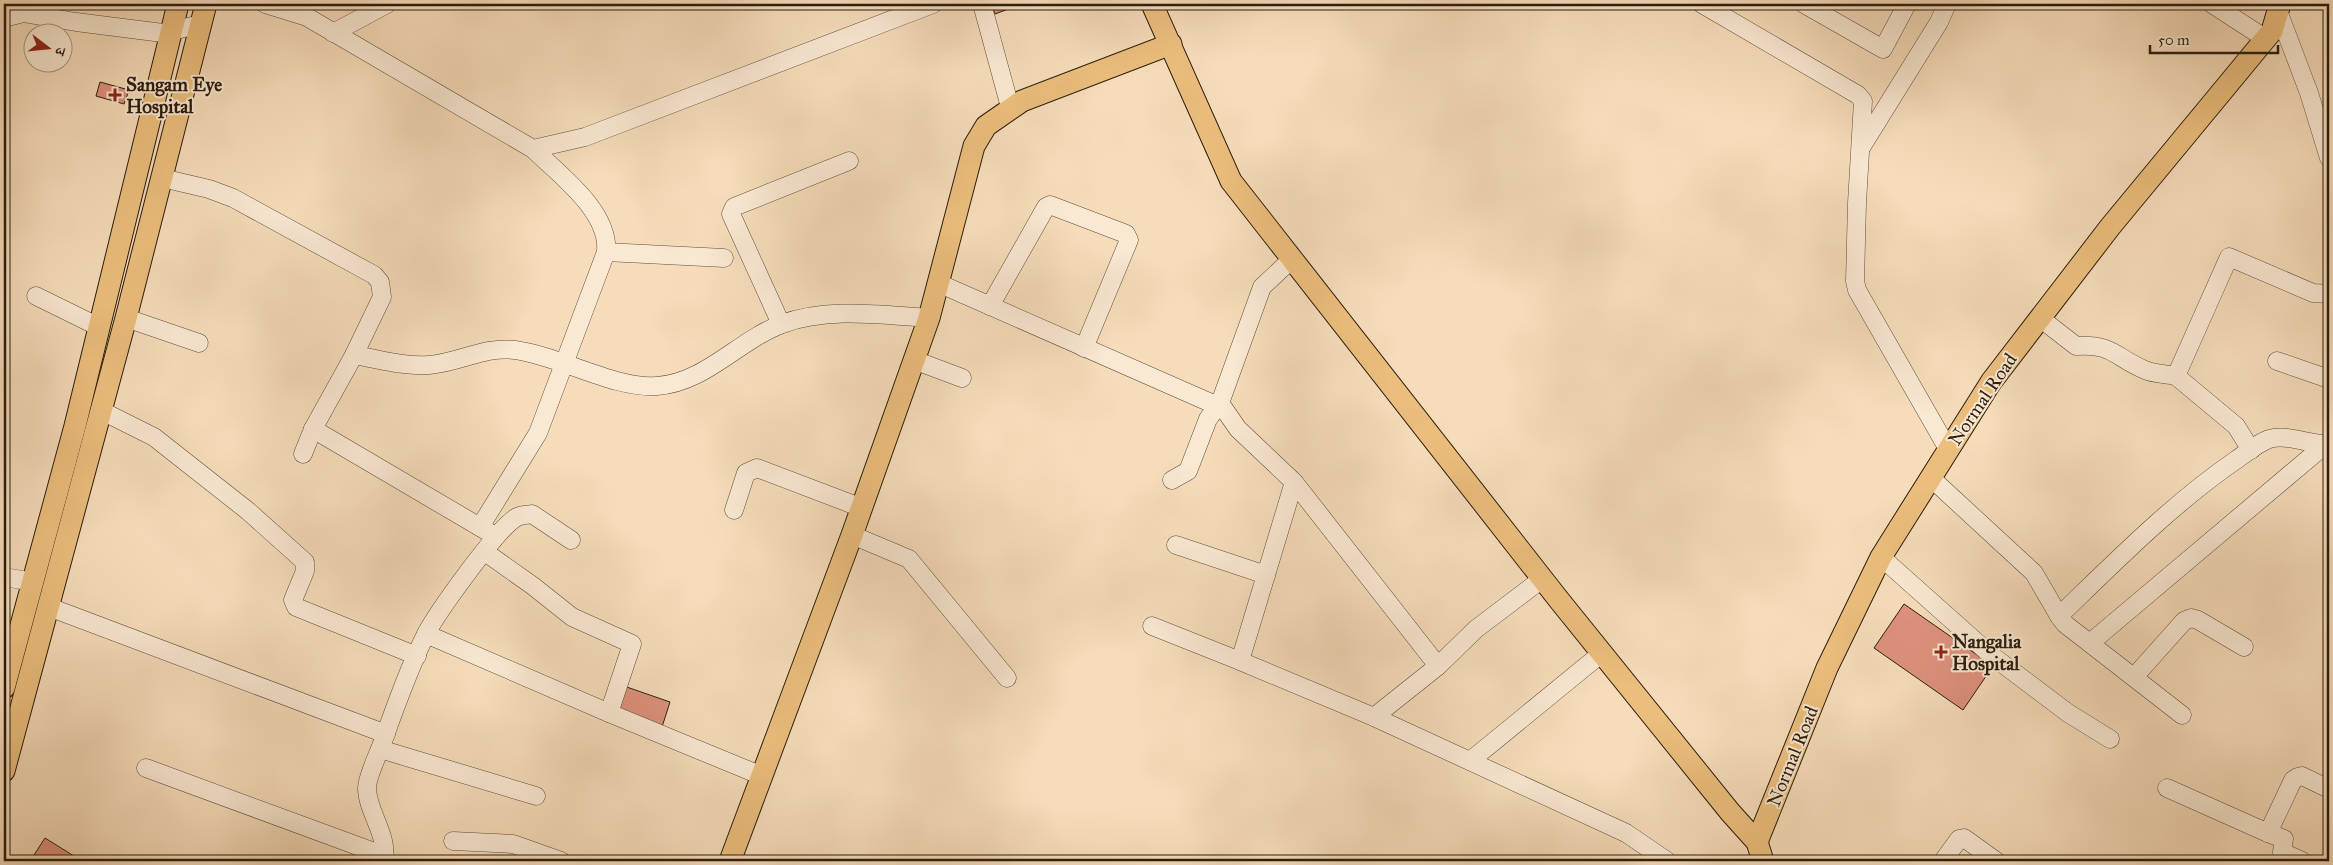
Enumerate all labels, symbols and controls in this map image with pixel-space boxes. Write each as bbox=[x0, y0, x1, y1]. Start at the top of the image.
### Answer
north arrow bbox=[22, 22, 72, 72]
scale bar bbox=[2150, 22, 2278, 54]
text: 50 m bbox=[2158, 31, 2190, 49]
text: उ bbox=[51, 45, 69, 58]
place label: Sangam Eye Hospital bbox=[126, 73, 222, 119]
marker: Sangam Eye Hospital bbox=[108, 88, 122, 102]
street label: Normal Road bbox=[1943, 348, 2022, 450]
place label: Nangalia Hospital bbox=[1952, 630, 2022, 676]
marker: Nangalia Hospital bbox=[1934, 645, 1948, 659]
street label: Normal Road bbox=[1762, 702, 1823, 810]

